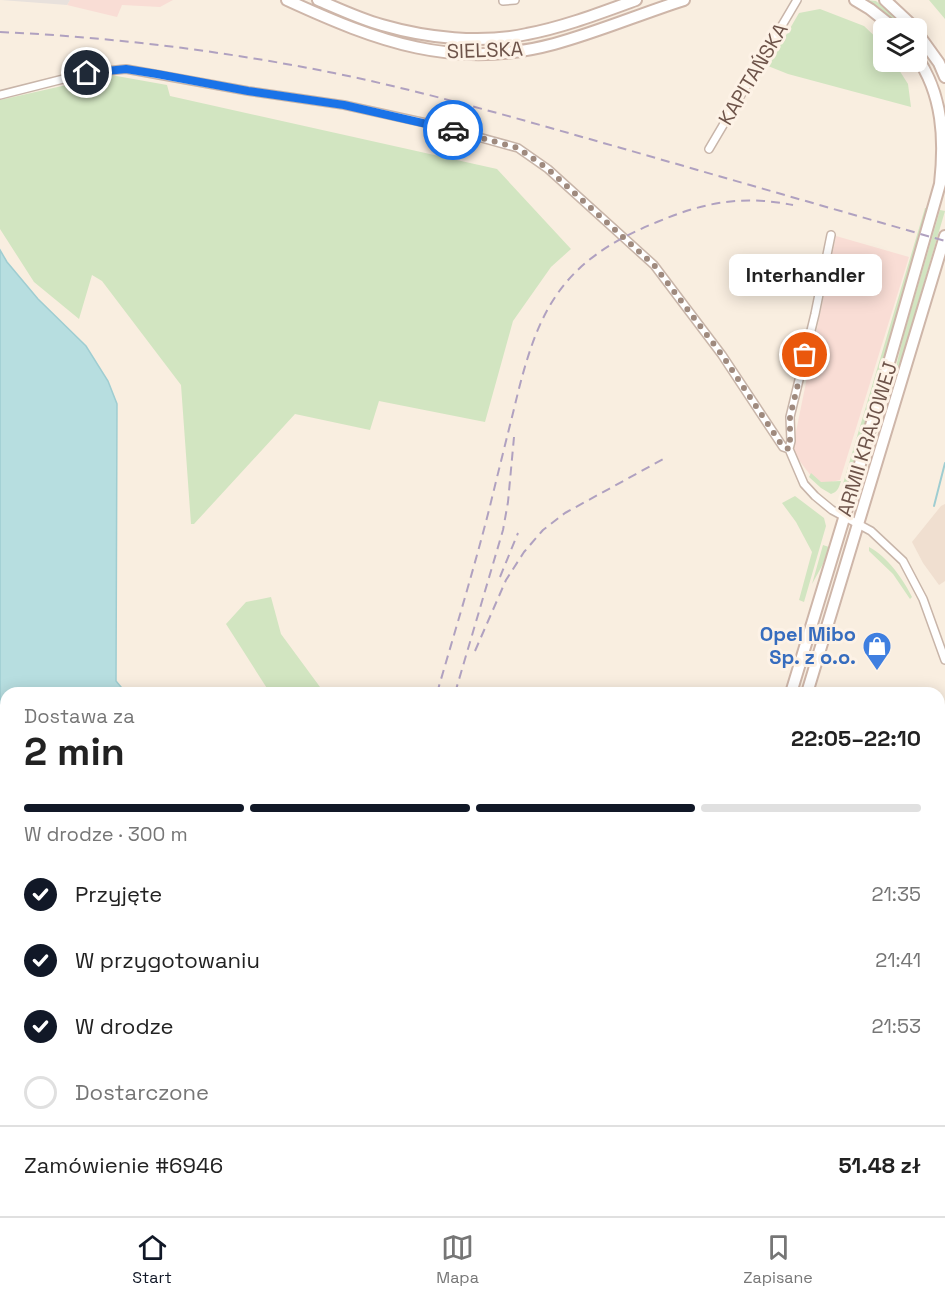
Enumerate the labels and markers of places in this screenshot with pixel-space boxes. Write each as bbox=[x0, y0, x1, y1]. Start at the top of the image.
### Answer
pin bbox=[61, 47, 112, 98]
callout: Interhandler bbox=[728, 253, 882, 295]
pin bbox=[779, 329, 830, 380]
place label: Opel Mibo Sp. z o.o. bbox=[760, 621, 856, 670]
shop icon: Opel Mibo Sp. z o.o. bbox=[861, 630, 893, 672]

